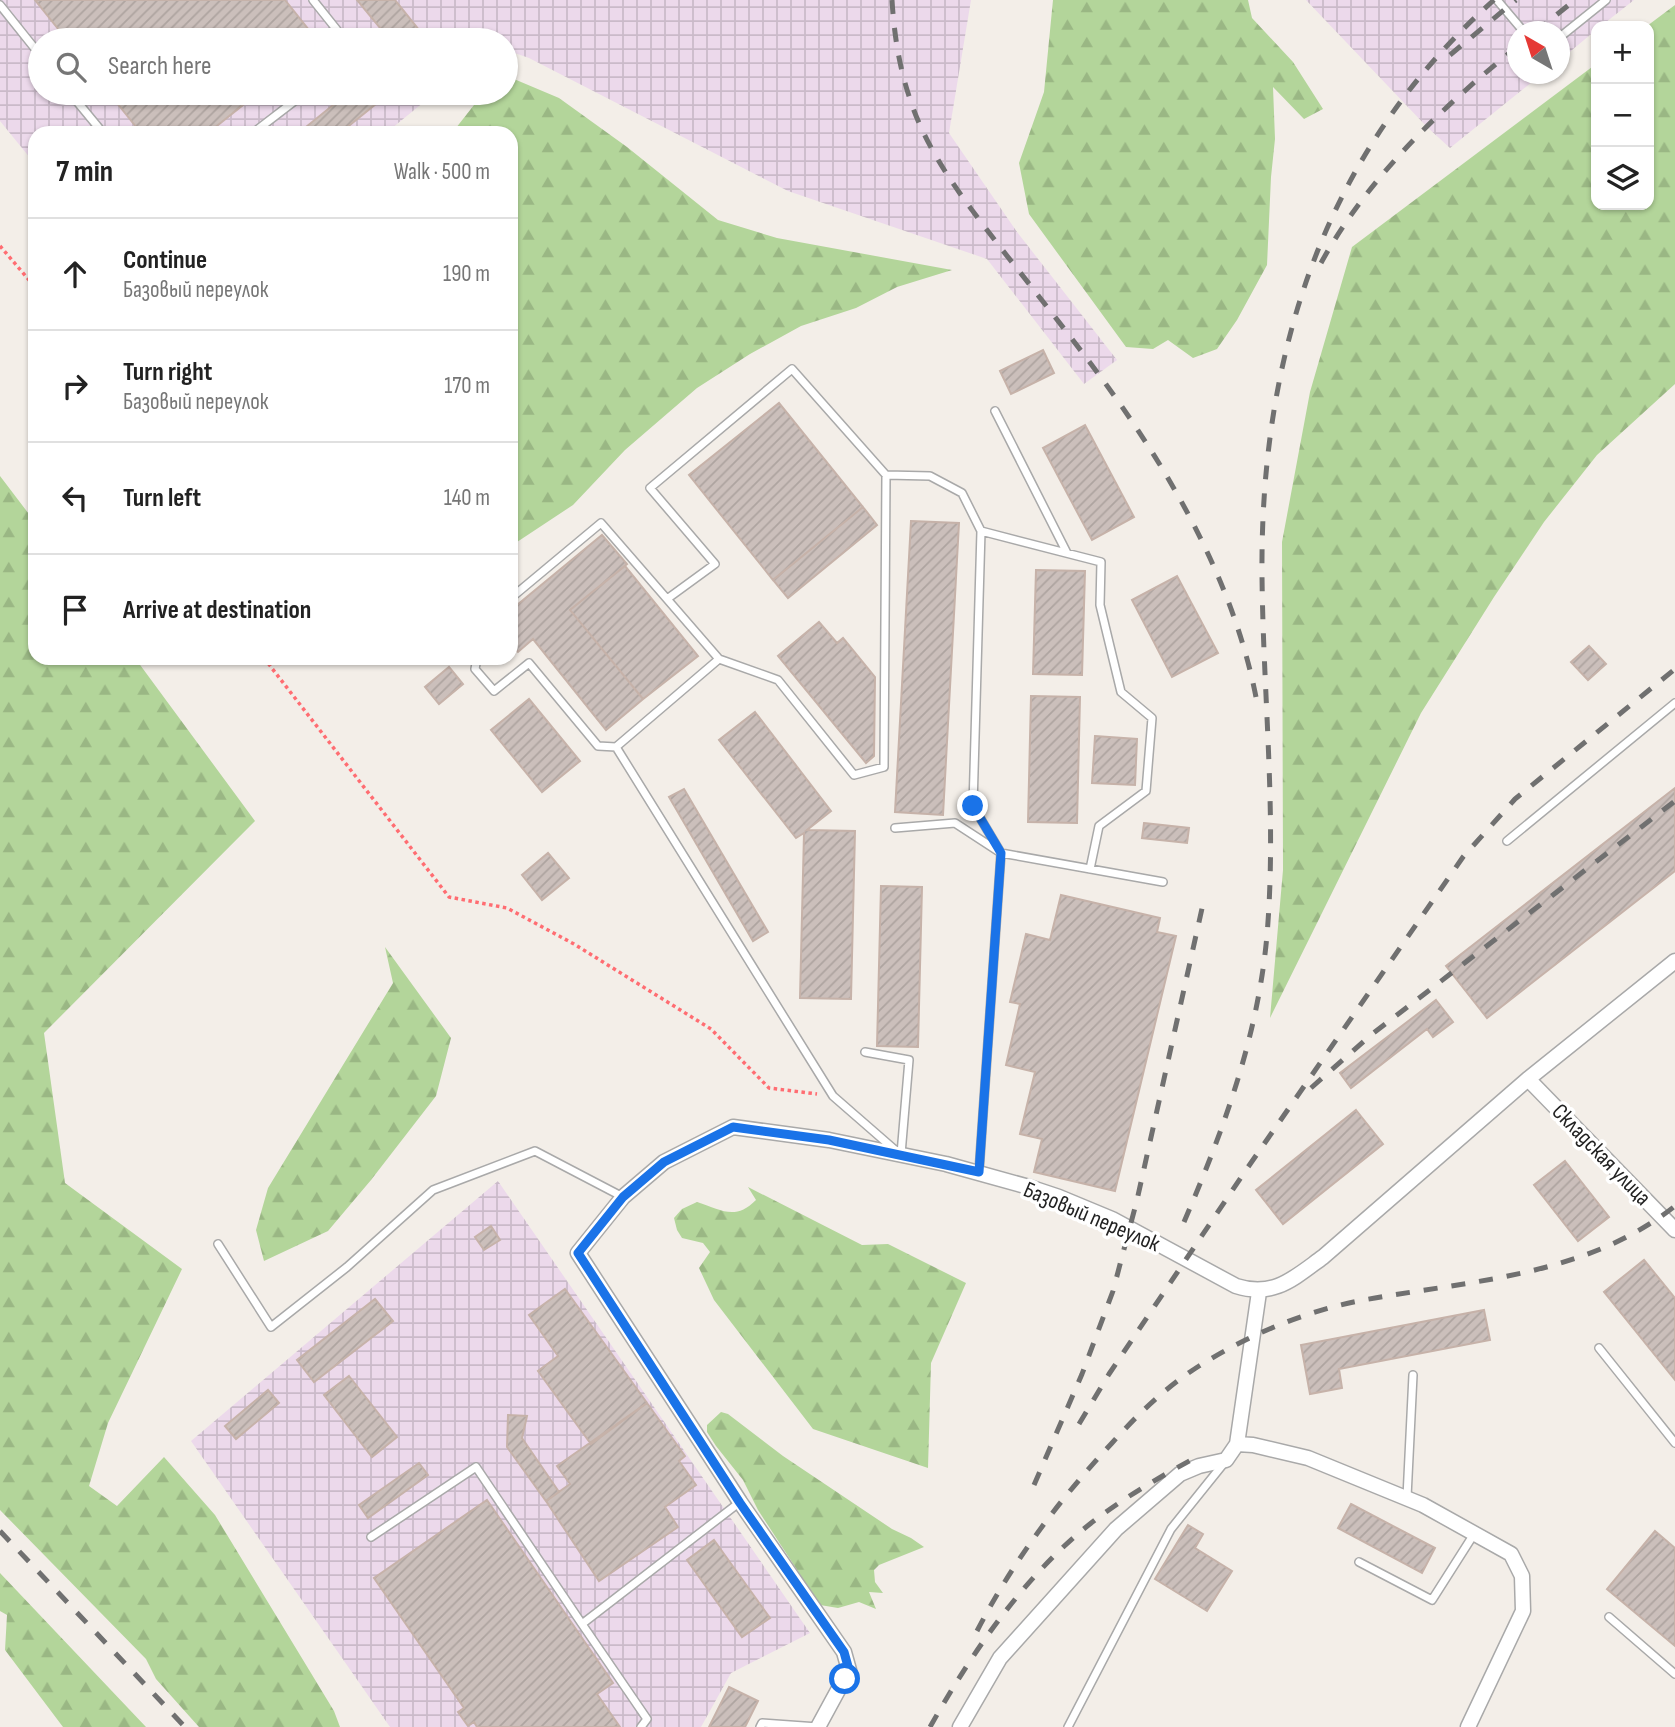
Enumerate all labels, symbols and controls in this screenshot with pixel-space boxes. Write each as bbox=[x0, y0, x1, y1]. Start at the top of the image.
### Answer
north arrow bbox=[1507, 21, 1570, 84]
map controls bbox=[1591, 21, 1654, 210]
button: + bbox=[1591, 21, 1654, 84]
search box bbox=[28, 28, 518, 105]
icon: search bbox=[52, 48, 90, 86]
text: Search here bbox=[108, 51, 211, 82]
button: − bbox=[1591, 84, 1654, 147]
button: layers bbox=[1591, 147, 1654, 210]
text: 7 min bbox=[56, 154, 113, 190]
text: Walk · 500 m bbox=[394, 158, 490, 186]
text: Continue bbox=[123, 245, 207, 276]
icon: ahead bbox=[56, 255, 94, 293]
text: 190 m bbox=[443, 260, 490, 288]
text: Базовый переулок bbox=[123, 276, 268, 304]
text: Turn right bbox=[123, 357, 212, 388]
icon: right bbox=[56, 367, 94, 405]
text: 170 m bbox=[444, 372, 490, 400]
text: Базовый переулок bbox=[123, 388, 268, 416]
icon: left bbox=[56, 479, 94, 517]
text: Turn left bbox=[123, 483, 201, 514]
text: 140 m bbox=[444, 484, 490, 512]
icon: arrive bbox=[56, 591, 94, 629]
text: Arrive at destination bbox=[123, 595, 311, 626]
route end bbox=[957, 790, 988, 821]
street label: Складская улица bbox=[1546, 1098, 1657, 1212]
street label: Базовый переулок bbox=[1019, 1176, 1164, 1258]
route start bbox=[829, 1663, 860, 1694]

